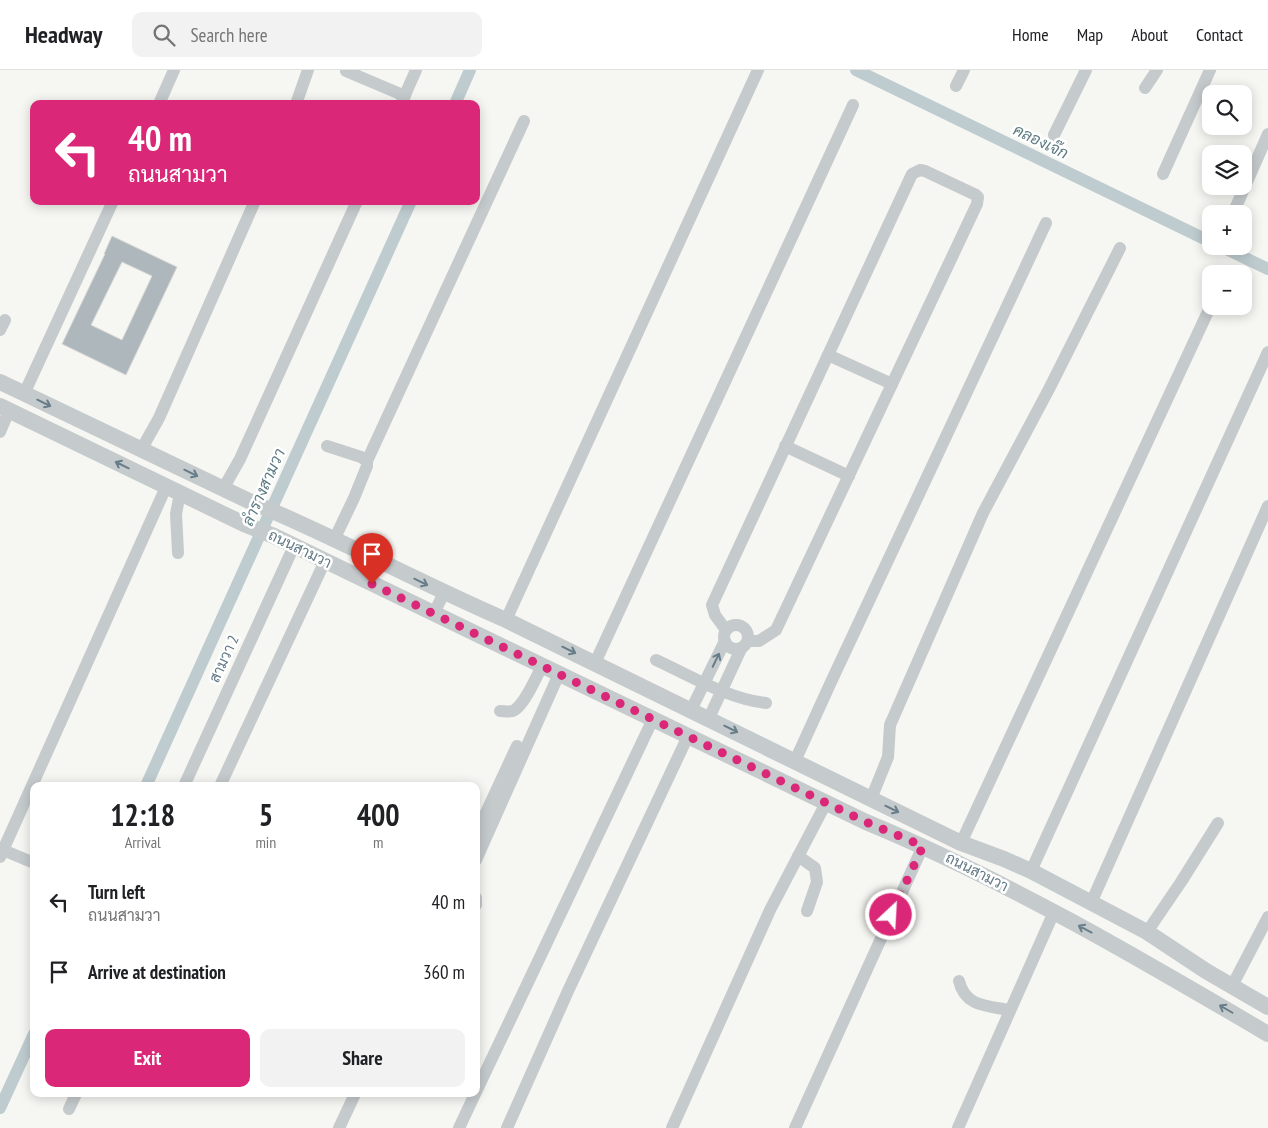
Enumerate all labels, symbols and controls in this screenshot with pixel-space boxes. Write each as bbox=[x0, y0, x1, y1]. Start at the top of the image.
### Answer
search box bbox=[132, 12, 482, 57]
text: Headway bbox=[25, 19, 102, 50]
icon: search bbox=[150, 21, 178, 49]
text: Search here bbox=[190, 23, 268, 47]
text: Home bbox=[1012, 23, 1049, 46]
text: Map bbox=[1077, 23, 1103, 46]
text: About bbox=[1131, 23, 1168, 46]
text: Contact bbox=[1196, 23, 1243, 46]
map controls bbox=[1202, 85, 1252, 315]
button: search bbox=[1202, 85, 1252, 135]
text: 40 m bbox=[128, 115, 192, 161]
water label: คลองเจ๊ก bbox=[1010, 118, 1072, 163]
icon: left bbox=[45, 120, 110, 185]
button: layers bbox=[1202, 145, 1252, 195]
text: ถนนสามวา bbox=[128, 160, 228, 188]
button: + bbox=[1202, 205, 1252, 255]
button: − bbox=[1202, 265, 1252, 315]
one-way arrow bbox=[36, 399, 51, 409]
water label: ลำรางสามวา bbox=[237, 445, 289, 529]
one-way arrow bbox=[115, 460, 130, 469]
one-way arrow bbox=[183, 469, 198, 479]
street label: ถนนสามวา bbox=[266, 525, 335, 572]
pin bbox=[351, 533, 393, 584]
icon: arrive bbox=[358, 540, 386, 568]
one-way arrow bbox=[413, 578, 428, 587]
street label: สามวา 2 bbox=[204, 632, 243, 685]
one-way arrow bbox=[561, 646, 576, 655]
one-way arrow bbox=[711, 653, 721, 668]
one-way arrow bbox=[723, 724, 738, 734]
text: 12:18 bbox=[110, 795, 175, 834]
text: 5 bbox=[259, 795, 273, 834]
text: 400 bbox=[357, 795, 400, 834]
one-way arrow bbox=[884, 805, 899, 814]
text: Arrival bbox=[125, 832, 161, 852]
text: min bbox=[255, 832, 276, 852]
text: m bbox=[373, 832, 383, 852]
street label: ถนนสามวา bbox=[943, 848, 1012, 895]
text: Turn left bbox=[88, 880, 145, 904]
icon: left bbox=[45, 888, 73, 916]
position arrow bbox=[864, 888, 916, 940]
text: 40 m bbox=[432, 890, 465, 914]
text: ถนนสามวา bbox=[88, 905, 161, 925]
one-way arrow bbox=[1078, 923, 1092, 933]
icon: arrive bbox=[45, 958, 73, 986]
text: Arrive at destination bbox=[88, 960, 226, 984]
text: 360 m bbox=[423, 960, 465, 984]
one-way arrow bbox=[1219, 1003, 1233, 1013]
button: Exit bbox=[45, 1029, 250, 1087]
button: Share bbox=[260, 1029, 465, 1087]

